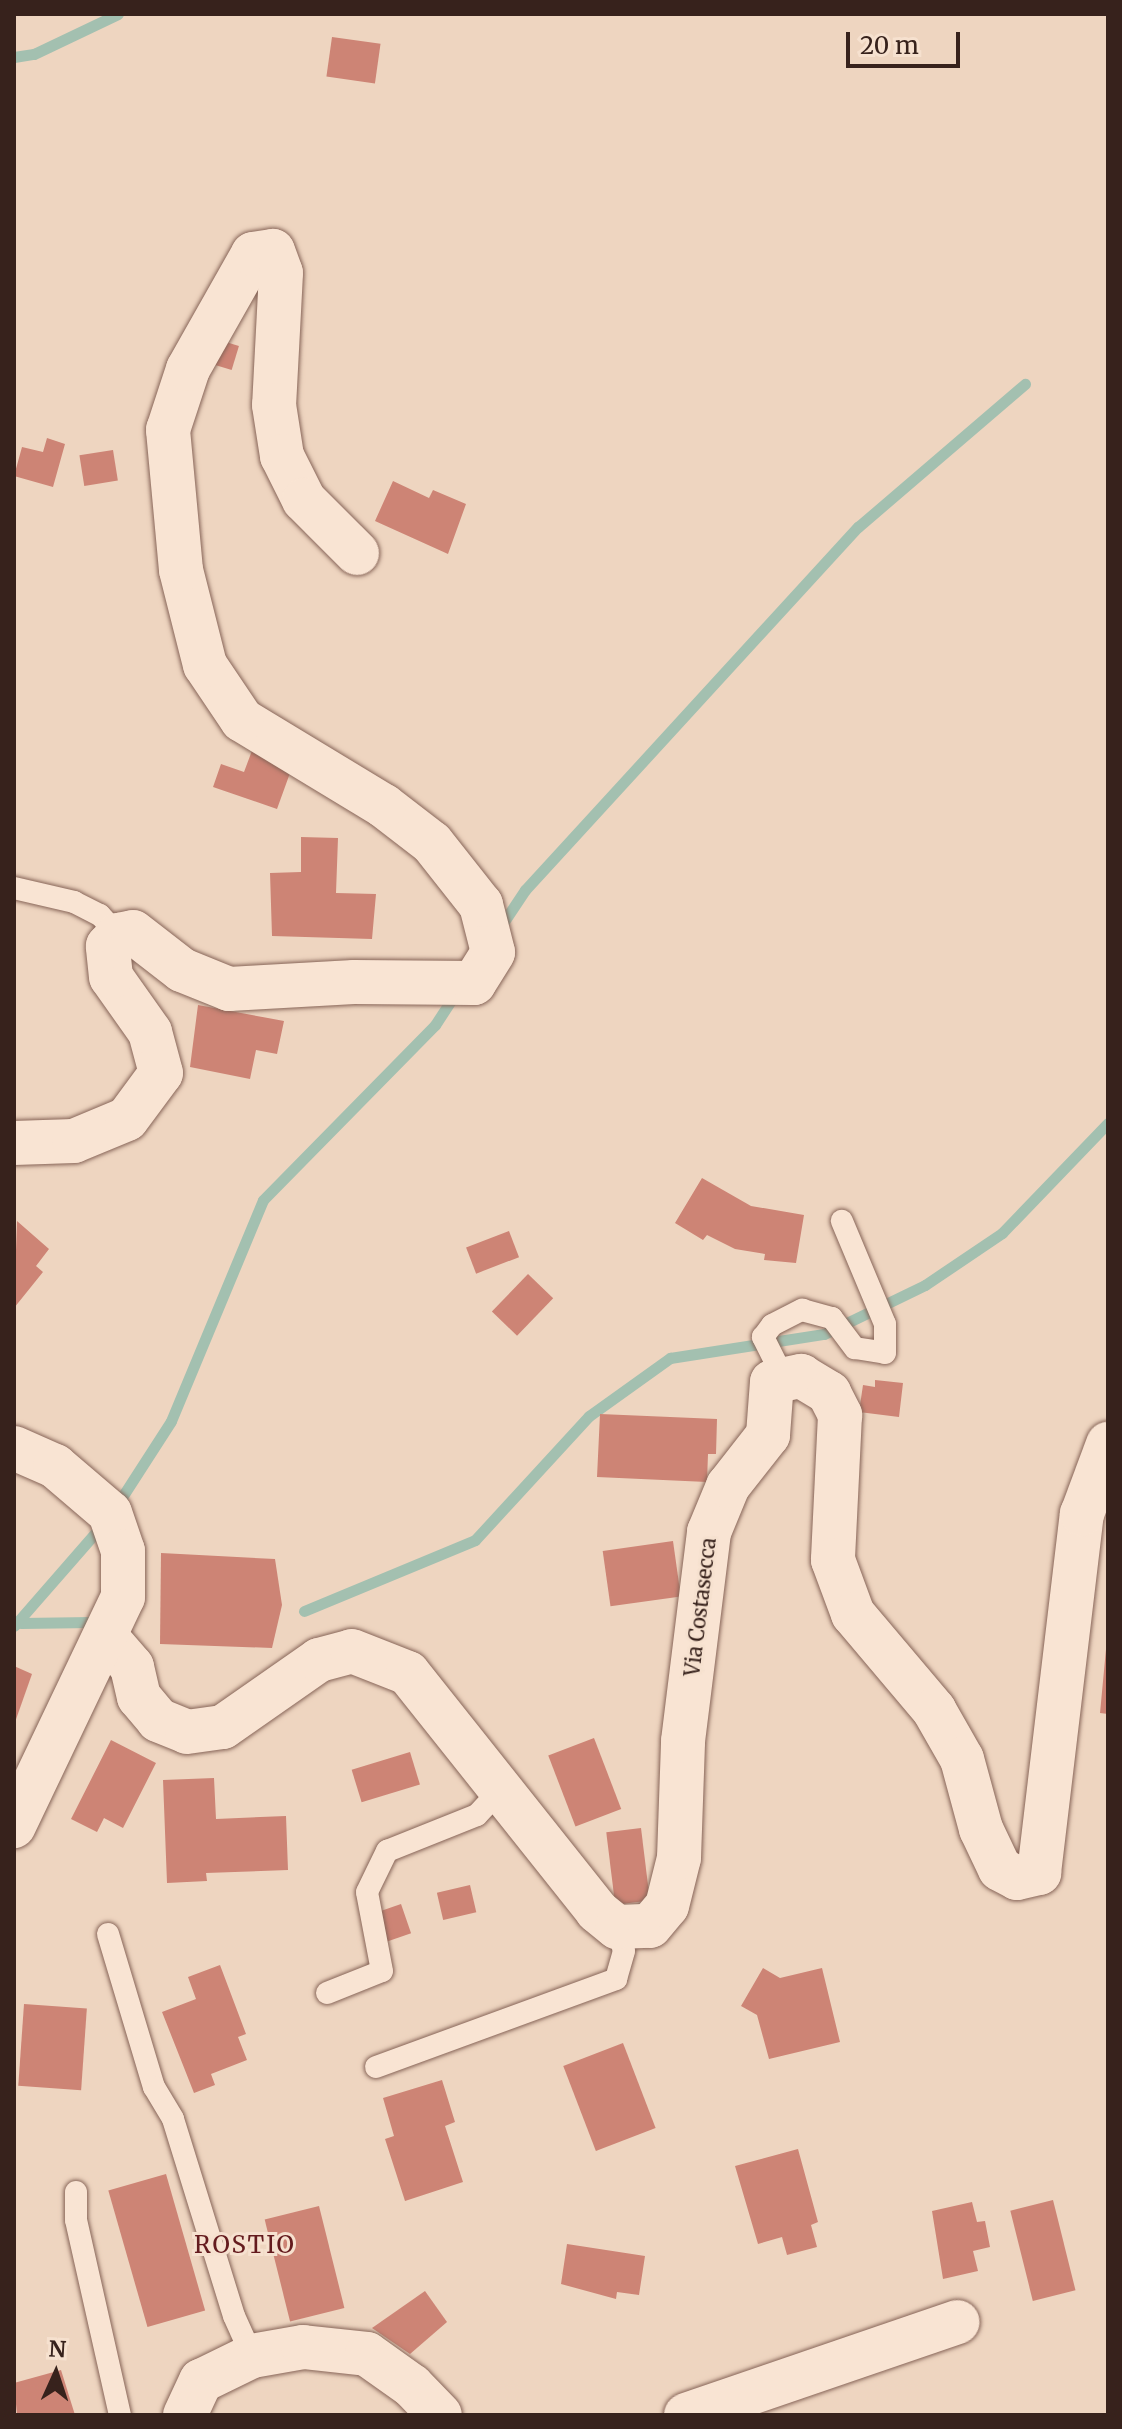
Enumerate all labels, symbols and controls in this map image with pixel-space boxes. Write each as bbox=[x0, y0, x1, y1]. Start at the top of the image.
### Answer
scale bar bbox=[850, 16, 964, 66]
text: 20 m bbox=[860, 30, 919, 61]
street label: Via Costasecca bbox=[680, 1536, 720, 1678]
district label: ROSTIO bbox=[194, 2231, 296, 2259]
north arrow bbox=[16, 2333, 96, 2413]
text: N bbox=[48, 2335, 67, 2363]

